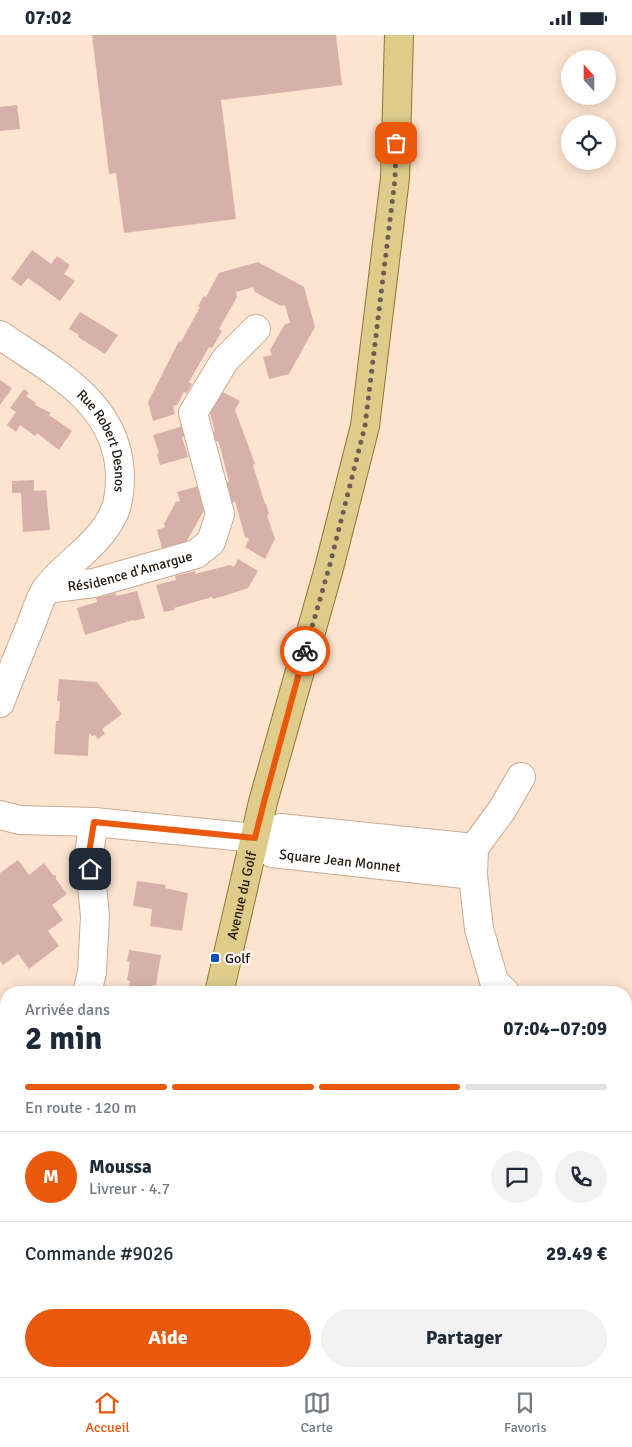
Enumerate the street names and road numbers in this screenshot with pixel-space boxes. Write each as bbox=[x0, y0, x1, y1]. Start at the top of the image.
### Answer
street label: Rue Robert Desnos bbox=[73, 386, 128, 493]
street label: Résidence d'Amargue bbox=[67, 547, 194, 595]
street label: Square Jean Monnet bbox=[278, 846, 401, 876]
street label: Avenue du Golf bbox=[224, 849, 261, 941]

